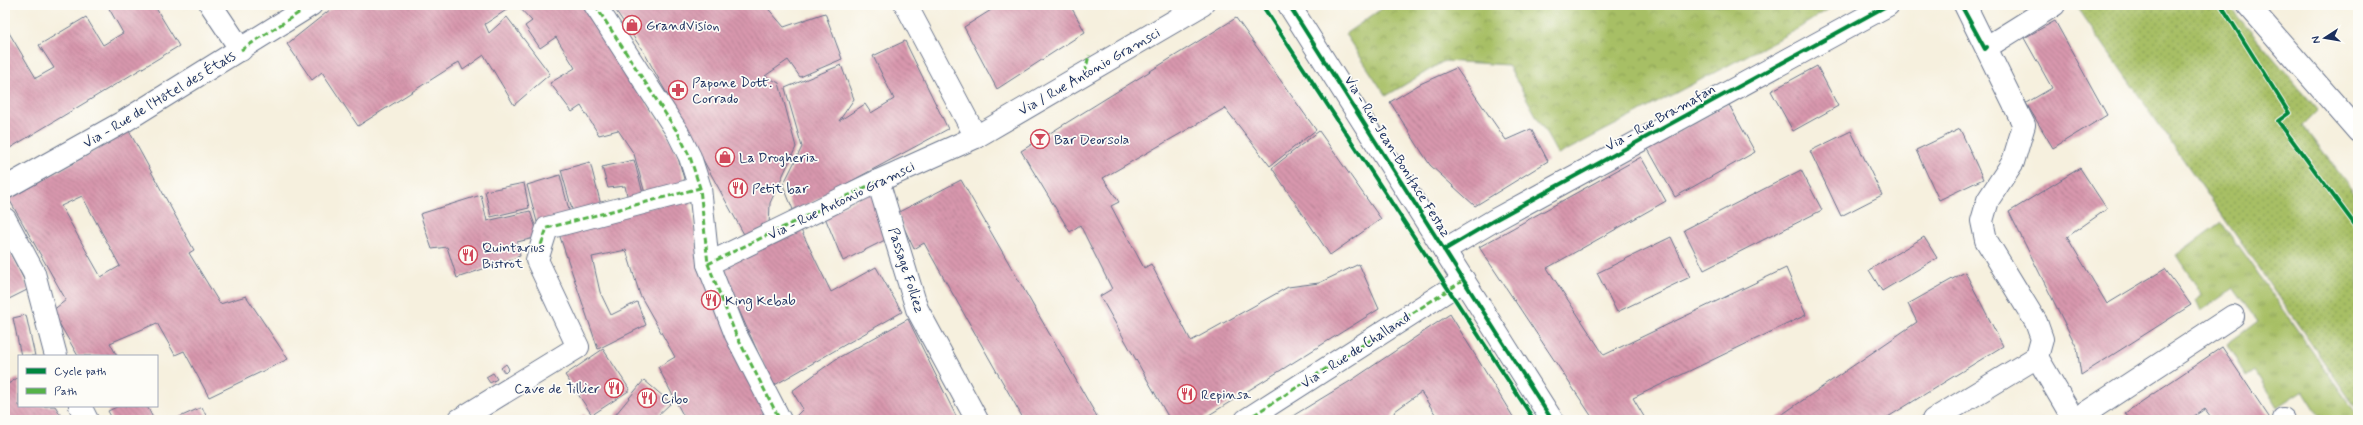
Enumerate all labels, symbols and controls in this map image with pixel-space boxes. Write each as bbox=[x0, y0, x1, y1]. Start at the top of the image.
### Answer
shop icon: GrandVision bbox=[621, 14, 643, 36]
place label: GrandVision bbox=[646, 17, 720, 35]
north arrow bbox=[2305, 18, 2345, 58]
street label: Via / Rue Antonio Gramsci bbox=[1015, 24, 1164, 120]
text: N bbox=[2309, 35, 2324, 45]
street label: Via - Rue de l'Hôtel des États bbox=[80, 47, 240, 153]
street label: Via - Rue Jean-Boniface Festaz bbox=[1340, 72, 1454, 241]
place label: Papone Dott. Corrado bbox=[692, 74, 772, 108]
pharmacy icon: Papone Dott. Corrado bbox=[667, 79, 689, 101]
street label: Via - Rue Bramafan bbox=[1602, 80, 1719, 156]
bar icon: Bar Deorsola bbox=[1029, 128, 1051, 150]
place label: Bar Deorsola bbox=[1054, 131, 1129, 149]
shop icon: La Drogheria bbox=[714, 146, 736, 168]
place label: La Drogheria bbox=[739, 149, 818, 167]
street label: Via - Rue Antonio Gramsci bbox=[765, 157, 918, 244]
restaurant icon: Petit bar bbox=[727, 177, 749, 199]
place label: Petit bar bbox=[752, 180, 809, 198]
street label: Passage Folliez bbox=[884, 225, 928, 315]
place label: Quintarius Bistrot bbox=[482, 239, 545, 273]
restaurant icon: Quintarius Bistrot bbox=[457, 244, 479, 266]
restaurant icon: King Kebab bbox=[700, 289, 722, 311]
place label: King Kebab bbox=[725, 292, 796, 311]
street label: Via - Rue de Challand bbox=[1297, 309, 1414, 393]
legend bbox=[18, 355, 158, 407]
text: Cycle path bbox=[54, 364, 106, 380]
restaurant icon: Cave de Tillier bbox=[603, 377, 625, 399]
place label: Cave de Tillier bbox=[514, 380, 600, 398]
restaurant icon: Repinsa bbox=[1176, 383, 1198, 405]
text: Path bbox=[54, 384, 77, 400]
place label: Repinsa bbox=[1201, 386, 1252, 404]
restaurant icon: Cibo bbox=[636, 387, 658, 409]
place label: Cibo bbox=[661, 390, 688, 408]

